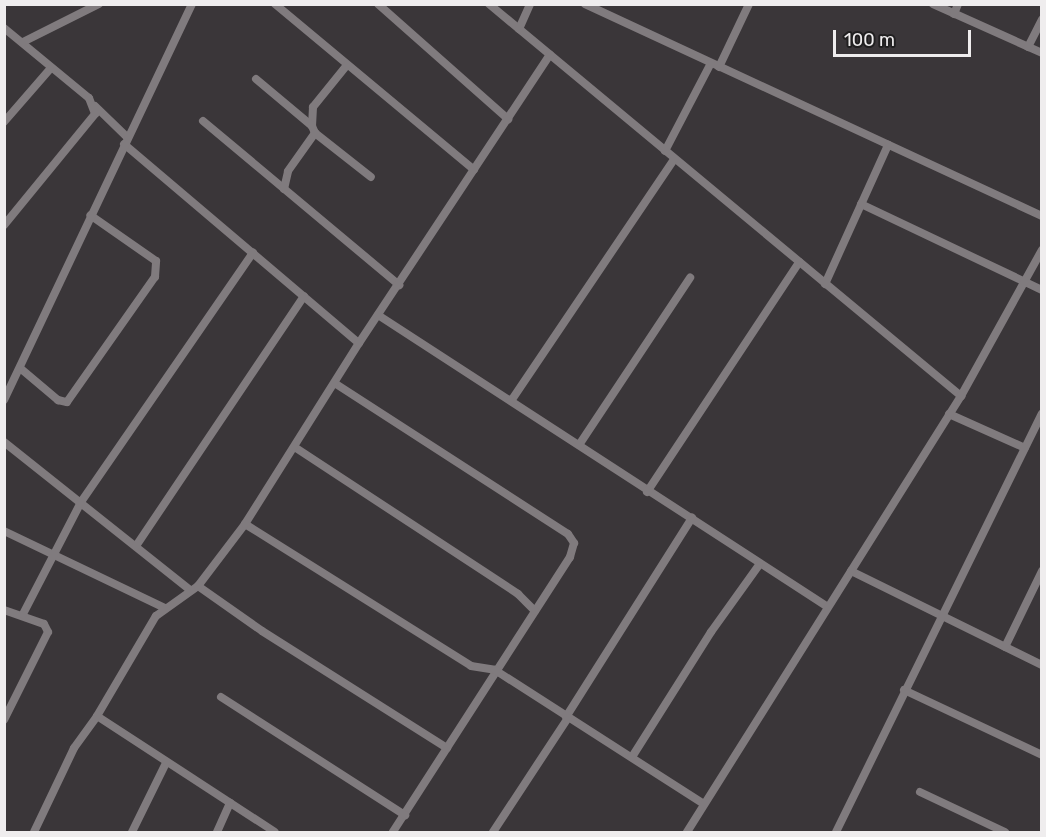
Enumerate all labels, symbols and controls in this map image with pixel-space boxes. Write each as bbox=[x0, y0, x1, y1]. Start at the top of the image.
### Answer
scale bar bbox=[836, 18, 974, 56]
text: 100 m bbox=[844, 29, 895, 51]

